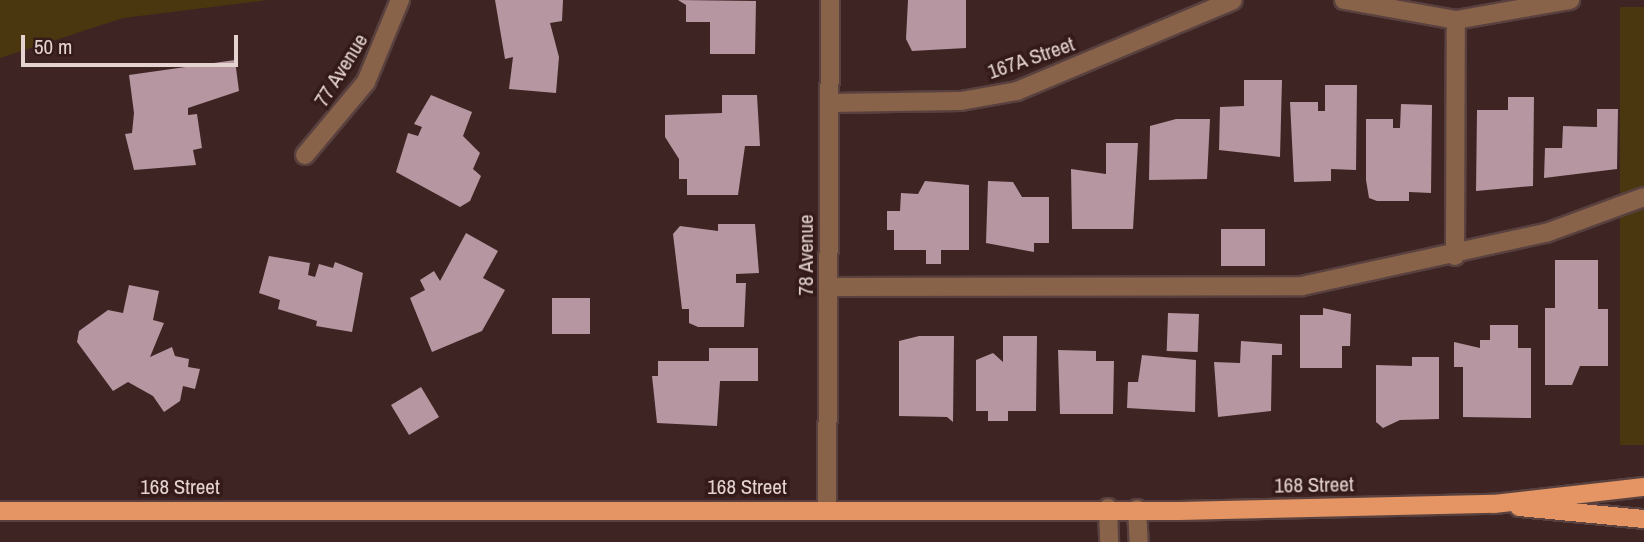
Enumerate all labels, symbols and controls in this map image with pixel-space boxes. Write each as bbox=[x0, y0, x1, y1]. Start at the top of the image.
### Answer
scale bar bbox=[24, 21, 242, 65]
street label: 77 Avenue bbox=[309, 29, 373, 111]
street label: 167A Street bbox=[984, 31, 1078, 85]
text: 50 m bbox=[34, 32, 72, 61]
street label: 78 Avenue bbox=[793, 214, 819, 296]
street label: 168 Street bbox=[1274, 472, 1354, 498]
street label: 168 Street bbox=[140, 474, 220, 500]
street label: 168 Street bbox=[707, 474, 787, 500]

